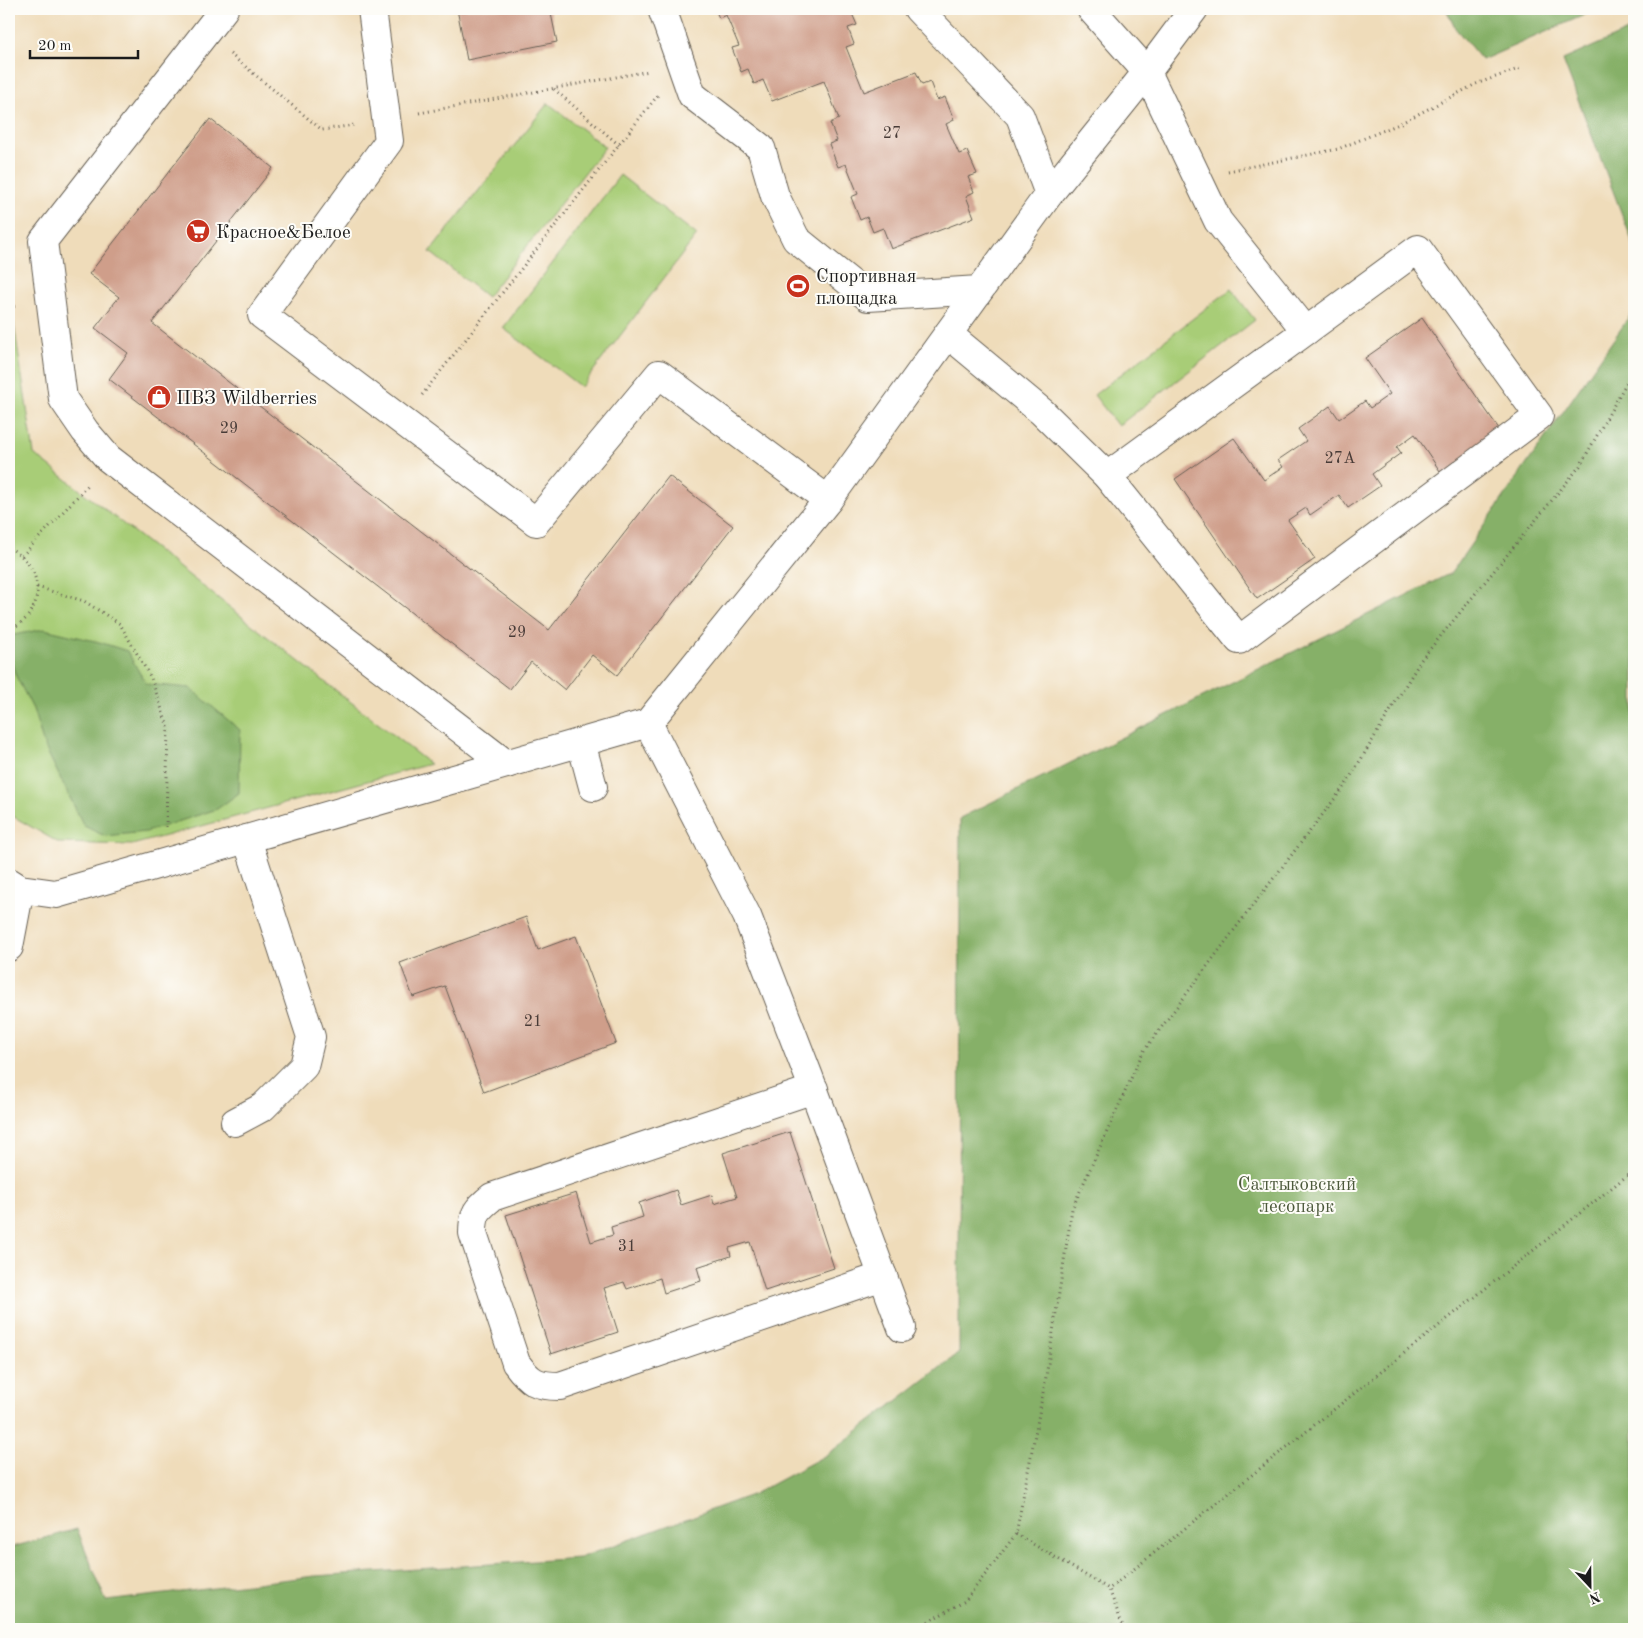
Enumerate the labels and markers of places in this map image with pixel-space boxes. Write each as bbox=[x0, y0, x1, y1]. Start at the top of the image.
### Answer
supermarket icon: Красное&Белое bbox=[185, 218, 211, 244]
place label: Красное&Белое bbox=[216, 224, 351, 243]
place label: Спортивная площадка bbox=[816, 268, 917, 309]
sports icon: Спортивная площадка bbox=[785, 273, 811, 299]
shop icon: ПВЗ Wildberries bbox=[146, 384, 172, 410]
place label: ПВЗ Wildberries bbox=[176, 390, 317, 409]

